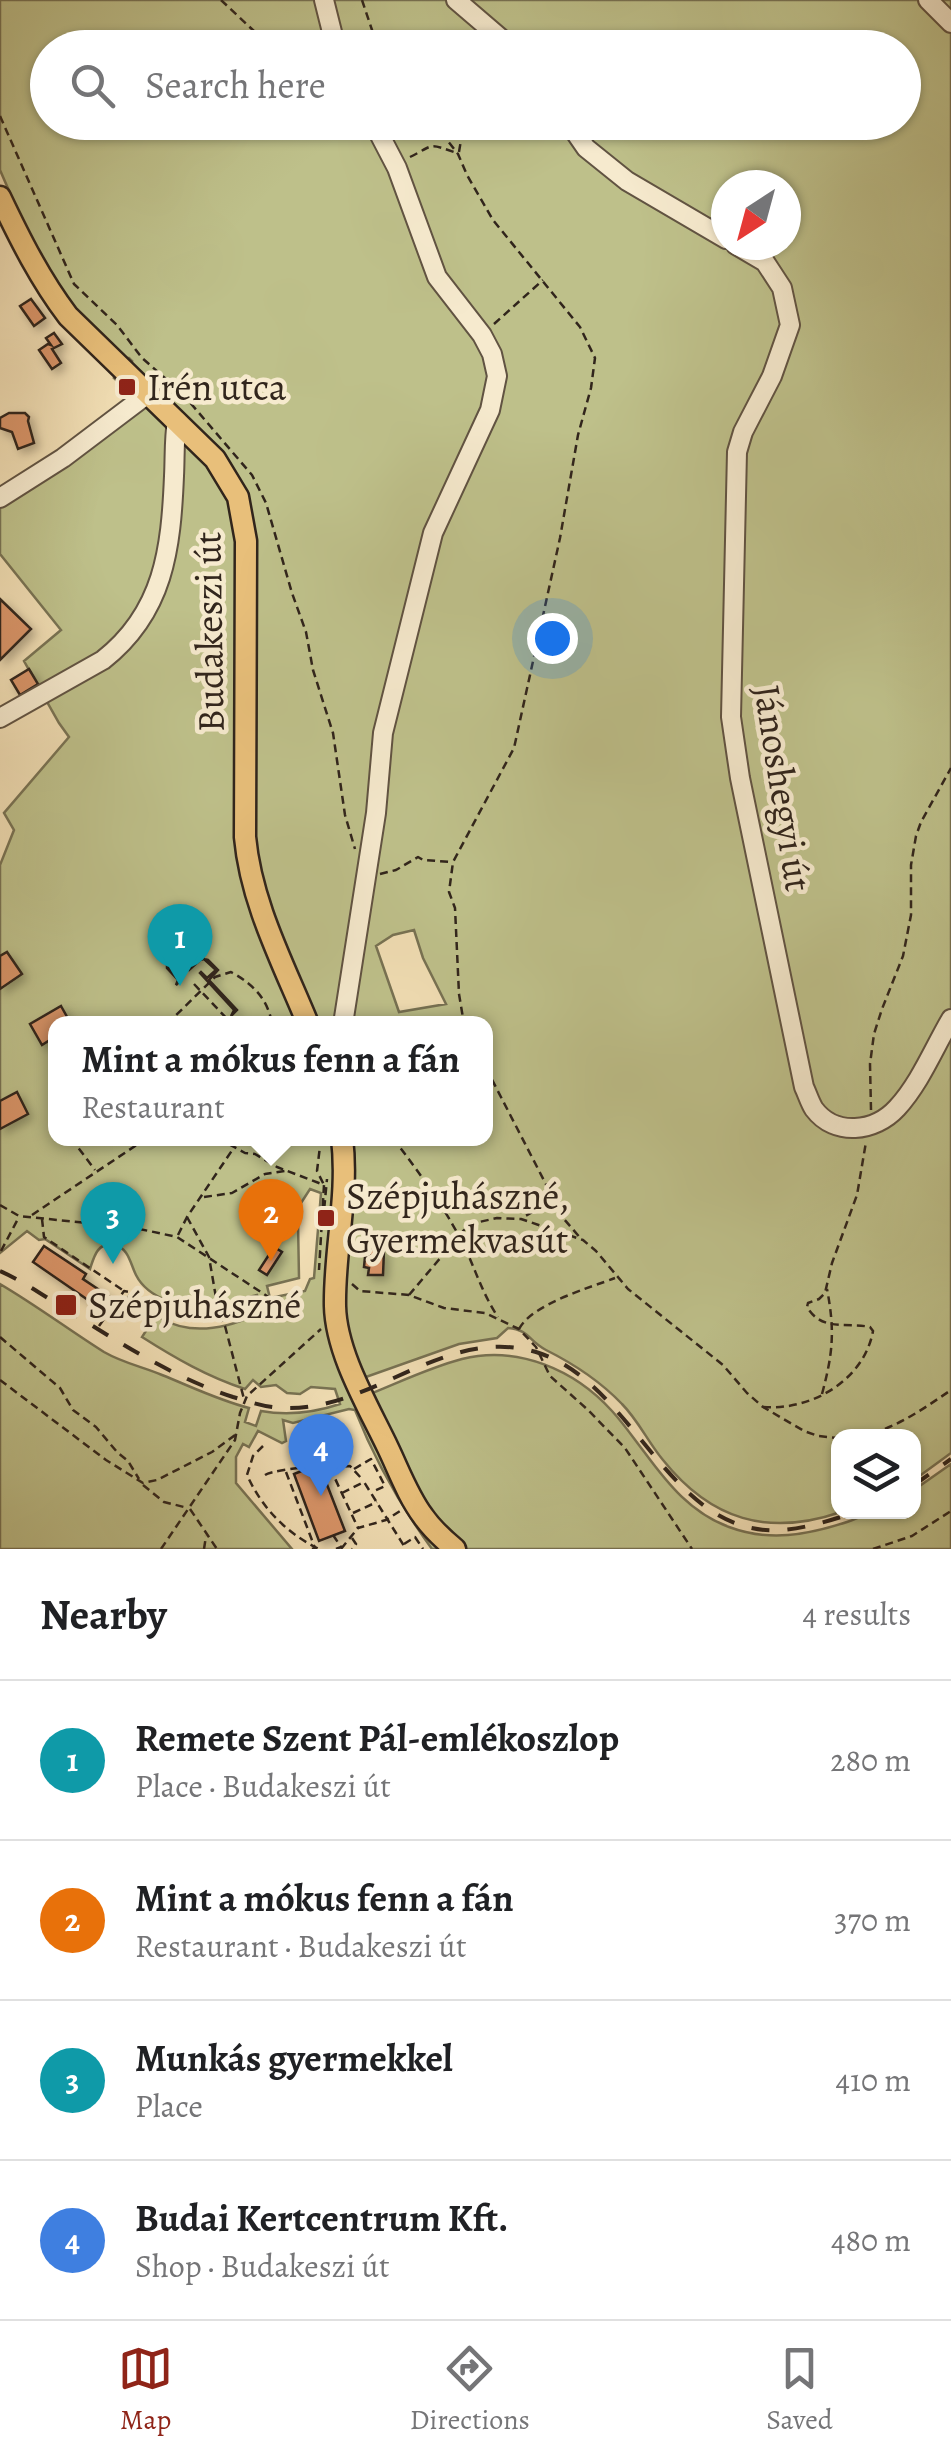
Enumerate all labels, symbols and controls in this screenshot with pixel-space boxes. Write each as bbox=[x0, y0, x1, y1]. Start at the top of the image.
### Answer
search box bbox=[30, 30, 921, 140]
icon: search bbox=[65, 58, 120, 113]
text: Search here bbox=[145, 59, 326, 111]
north arrow bbox=[711, 170, 801, 260]
place label: Irén utca bbox=[147, 361, 287, 413]
marker: Irén utca bbox=[116, 376, 138, 398]
street label: Budakeszi út bbox=[181, 531, 237, 733]
your location bbox=[527, 613, 578, 664]
street label: Jánoshegyi út bbox=[741, 681, 825, 895]
pin: 1 bbox=[148, 904, 212, 986]
popup bbox=[48, 1016, 493, 1146]
text: Mint a mókus fenn a fán bbox=[81, 1033, 460, 1085]
text: Restaurant bbox=[81, 1085, 225, 1129]
place label: Szépjuhászné, Gyermekvasút bbox=[346, 1170, 569, 1266]
pin: 2 bbox=[238, 1178, 304, 1261]
pin: 3 bbox=[80, 1182, 146, 1264]
marker: Szépjuhászné, Gyermekvasút bbox=[315, 1207, 337, 1229]
place label: Szépjuhászné bbox=[88, 1279, 301, 1331]
marker: Szépjuhászné bbox=[53, 1292, 79, 1318]
pin: 4 bbox=[288, 1414, 354, 1496]
map controls bbox=[831, 1429, 921, 1519]
button: layers bbox=[831, 1429, 921, 1519]
text: Nearby bbox=[40, 1586, 167, 1643]
text: 4 results bbox=[802, 1592, 911, 1636]
text: Remete Szent Pál-emlékoszlop bbox=[135, 1712, 619, 1764]
text: 1 bbox=[67, 1738, 78, 1782]
text: 280 m bbox=[830, 1738, 911, 1782]
text: Place · Budakeszi út bbox=[135, 1764, 391, 1808]
text: Mint a mókus fenn a fán bbox=[135, 1872, 514, 1924]
text: 2 bbox=[65, 1898, 80, 1942]
text: 370 m bbox=[834, 1898, 911, 1942]
text: Restaurant · Budakeszi út bbox=[135, 1924, 466, 1968]
text: Munkás gyermekkel bbox=[135, 2032, 453, 2084]
text: 3 bbox=[66, 2058, 79, 2102]
text: 410 m bbox=[836, 2058, 911, 2102]
text: Place bbox=[135, 2084, 203, 2128]
text: Budai Kertcentrum Kft. bbox=[135, 2192, 508, 2244]
text: 4 bbox=[65, 2218, 80, 2262]
text: 480 m bbox=[831, 2218, 911, 2262]
text: Shop · Budakeszi út bbox=[135, 2244, 390, 2288]
tab: Map bbox=[118, 2341, 173, 2439]
tab: Directions bbox=[410, 2341, 530, 2439]
tab: Saved bbox=[766, 2341, 833, 2439]

